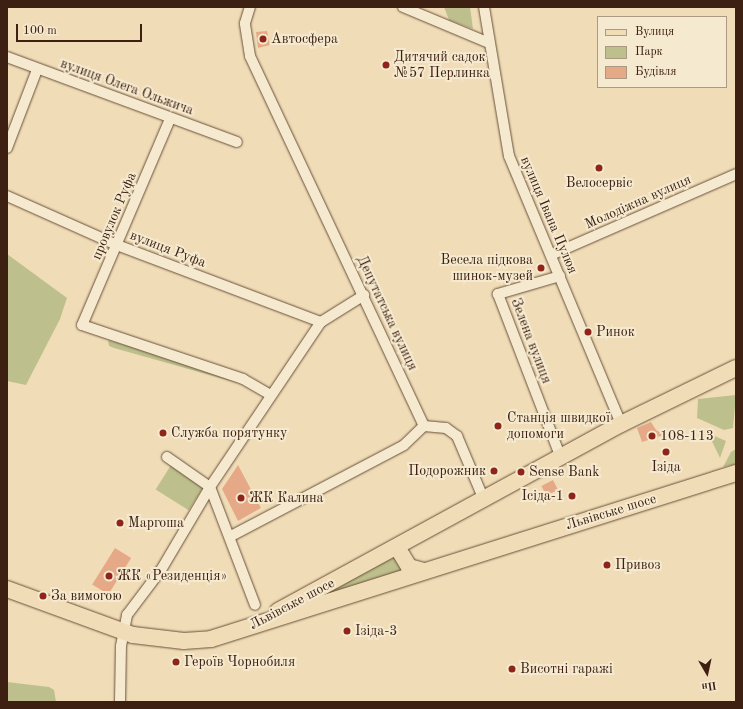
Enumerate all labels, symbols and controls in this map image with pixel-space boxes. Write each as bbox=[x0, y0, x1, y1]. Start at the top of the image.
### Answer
scale bar bbox=[18, 16, 144, 42]
legend bbox=[597, 16, 727, 88]
text: 100 m bbox=[23, 25, 57, 37]
text: Вулиця bbox=[635, 26, 674, 38]
place label: Автосфера bbox=[271, 31, 338, 47]
marker: Автосфера bbox=[258, 34, 268, 44]
text: Парк bbox=[635, 46, 663, 58]
place label: Дитячий садок №57 Перлинка bbox=[394, 49, 490, 82]
street label: вулиця Олега Ольжича bbox=[58, 55, 196, 119]
marker: Дитячий садок №57 Перлинка bbox=[381, 60, 391, 70]
text: Будівля bbox=[635, 66, 677, 78]
street label: вулиця Івана Пулюя bbox=[517, 154, 581, 276]
marker: Велосервіс bbox=[594, 163, 604, 173]
street label: провулок Руфа bbox=[88, 170, 140, 262]
street label: Молодіжна вулиця bbox=[582, 171, 694, 233]
place label: Велосервіс bbox=[566, 175, 632, 191]
street label: вулиця Руфа bbox=[128, 227, 208, 271]
place label: Весела підкова шинок-музей bbox=[441, 252, 533, 284]
street label: Депутатська вулиця bbox=[353, 253, 421, 373]
marker: Весела підкова шинок-музей bbox=[536, 263, 546, 273]
street label: Зелена вулиця bbox=[507, 296, 555, 386]
place label: Ринок bbox=[596, 324, 635, 340]
marker: Ринок bbox=[583, 327, 593, 337]
place label: Станція швидкої допомоги bbox=[507, 410, 610, 442]
marker: Станція швидкої допомоги bbox=[492, 420, 504, 432]
place label: Служба порятунку bbox=[171, 425, 288, 441]
marker: Служба порятунку bbox=[158, 428, 168, 438]
place label: 108-113 bbox=[660, 428, 714, 444]
marker: 108-113 bbox=[647, 431, 657, 441]
marker: Ізіда bbox=[661, 447, 671, 457]
place label: Ізіда bbox=[651, 459, 681, 475]
place label: Подорожник bbox=[408, 463, 486, 479]
place label: Sense Bank bbox=[529, 464, 600, 480]
marker: Подорожник bbox=[489, 466, 499, 476]
marker: Sense Bank bbox=[516, 467, 526, 477]
place label: Ісіда-1 bbox=[522, 488, 564, 504]
place label: ЖК Калина bbox=[249, 490, 324, 506]
street label: Львівське шосе bbox=[564, 490, 658, 534]
marker: Ісіда-1 bbox=[567, 491, 577, 501]
marker: ЖК Калина bbox=[236, 493, 246, 503]
place label: Маргоша bbox=[128, 515, 184, 531]
marker: Маргоша bbox=[115, 518, 125, 528]
place label: Привоз bbox=[615, 557, 661, 573]
marker: Привоз bbox=[602, 560, 612, 570]
place label: ЖК «Резиденція» bbox=[117, 568, 227, 584]
marker: ЖК «Резиденція» bbox=[104, 571, 114, 581]
street label: Львівське шосе bbox=[247, 574, 337, 634]
place label: За вимогою bbox=[51, 588, 121, 604]
marker: За вимогою bbox=[38, 591, 48, 601]
place label: Ізіда-3 bbox=[355, 623, 397, 639]
marker: Ізіда-3 bbox=[342, 626, 352, 636]
north arrow bbox=[687, 653, 727, 693]
place label: Героїв Чорнобиля bbox=[184, 654, 295, 670]
marker: Героїв Чорнобиля bbox=[171, 657, 181, 667]
place label: Висотні гаражі bbox=[520, 661, 613, 677]
marker: Висотні гаражі bbox=[507, 664, 517, 674]
text: Пн bbox=[701, 679, 717, 692]

